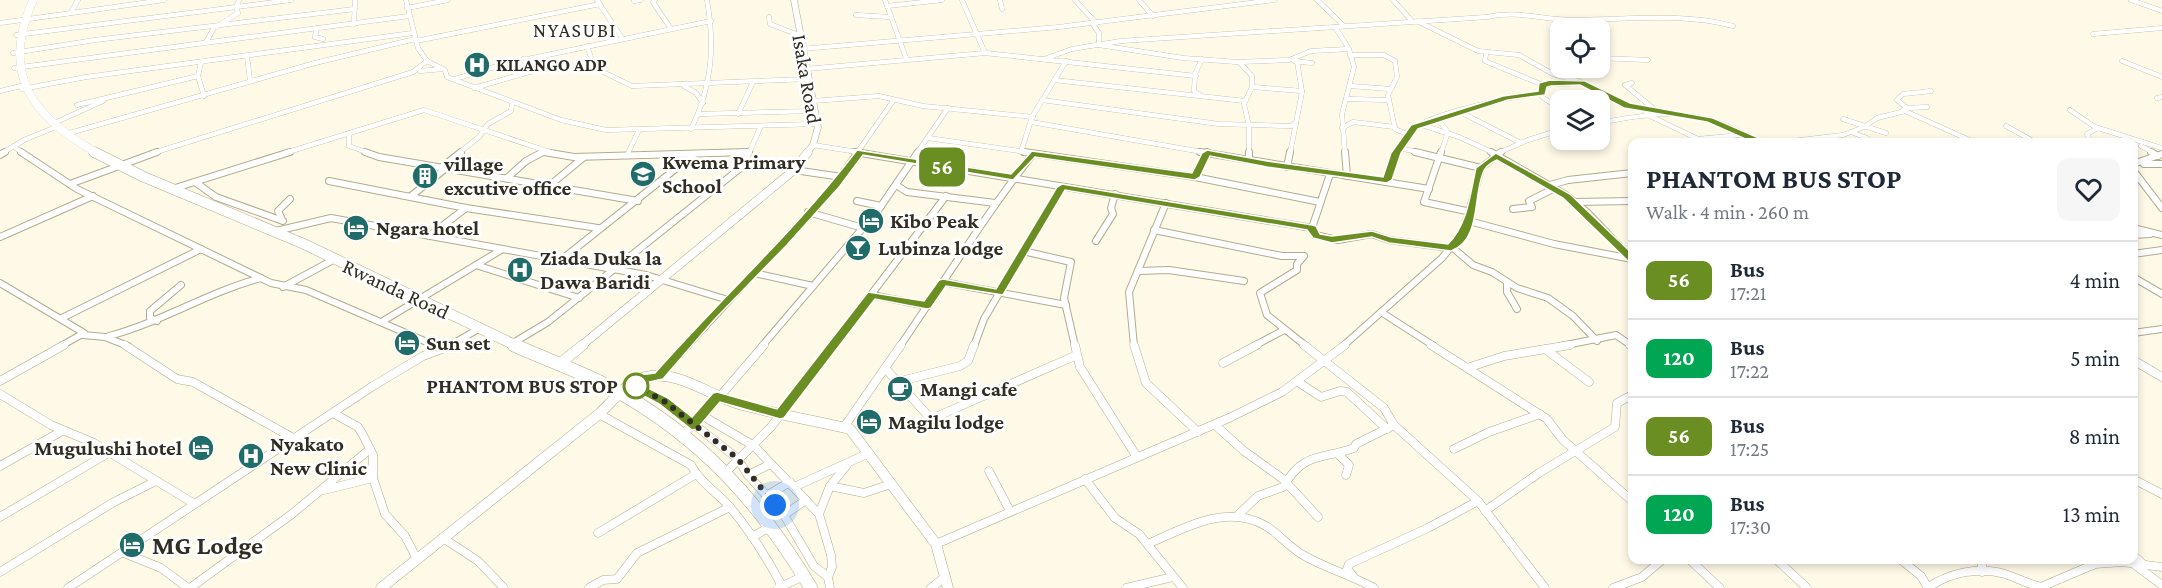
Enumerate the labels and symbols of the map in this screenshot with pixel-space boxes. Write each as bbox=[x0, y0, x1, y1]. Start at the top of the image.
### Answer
district label: NYASUBI bbox=[533, 19, 617, 41]
street label: Isaka Road bbox=[787, 32, 827, 126]
hospital icon: KILANGO ADP bbox=[462, 50, 492, 80]
place label: KILANGO ADP bbox=[496, 55, 607, 75]
line badge: 56 bbox=[915, 148, 969, 186]
place label: Kwema Primary School bbox=[662, 150, 806, 198]
place label: village excutive office bbox=[443, 152, 572, 200]
school or university icon: Kwema Primary School bbox=[628, 159, 658, 189]
building icon: village excutive office bbox=[410, 161, 440, 191]
hotel icon: Kibo Peak bbox=[856, 206, 886, 236]
place label: Kibo Peak bbox=[890, 209, 979, 233]
hotel icon: Ngara hotel bbox=[341, 213, 371, 243]
place label: Ngara hotel bbox=[376, 216, 479, 240]
bar icon: Lubinza lodge bbox=[843, 233, 873, 263]
place label: Lubinza lodge bbox=[878, 236, 1003, 260]
place label: Ziada Duka la Dawa Baridi bbox=[540, 246, 663, 294]
street label: Rwanda Road bbox=[339, 254, 453, 324]
hospital icon: Ziada Duka la Dawa Baridi bbox=[505, 255, 535, 285]
hotel icon: Sun set bbox=[392, 328, 422, 358]
place label: Sun set bbox=[426, 331, 491, 355]
marker: PHANTOM BUS STOP bbox=[623, 373, 649, 399]
place label: PHANTOM BUS STOP bbox=[426, 374, 618, 398]
cafe icon: Mangi cafe bbox=[885, 374, 915, 404]
place label: Mangi cafe bbox=[920, 377, 1018, 401]
hotel icon: Magilu lodge bbox=[854, 407, 884, 437]
place label: Magilu lodge bbox=[888, 410, 1004, 434]
place label: Nyakato New Clinic bbox=[270, 432, 368, 480]
hotel icon: Mugulushi hotel bbox=[186, 433, 216, 463]
place label: Mugulushi hotel bbox=[34, 436, 182, 460]
hospital icon: Nyakato New Clinic bbox=[236, 441, 266, 471]
your location bbox=[760, 490, 790, 520]
hotel icon: MG Lodge bbox=[117, 530, 147, 560]
place label: MG Lodge bbox=[152, 531, 263, 560]

